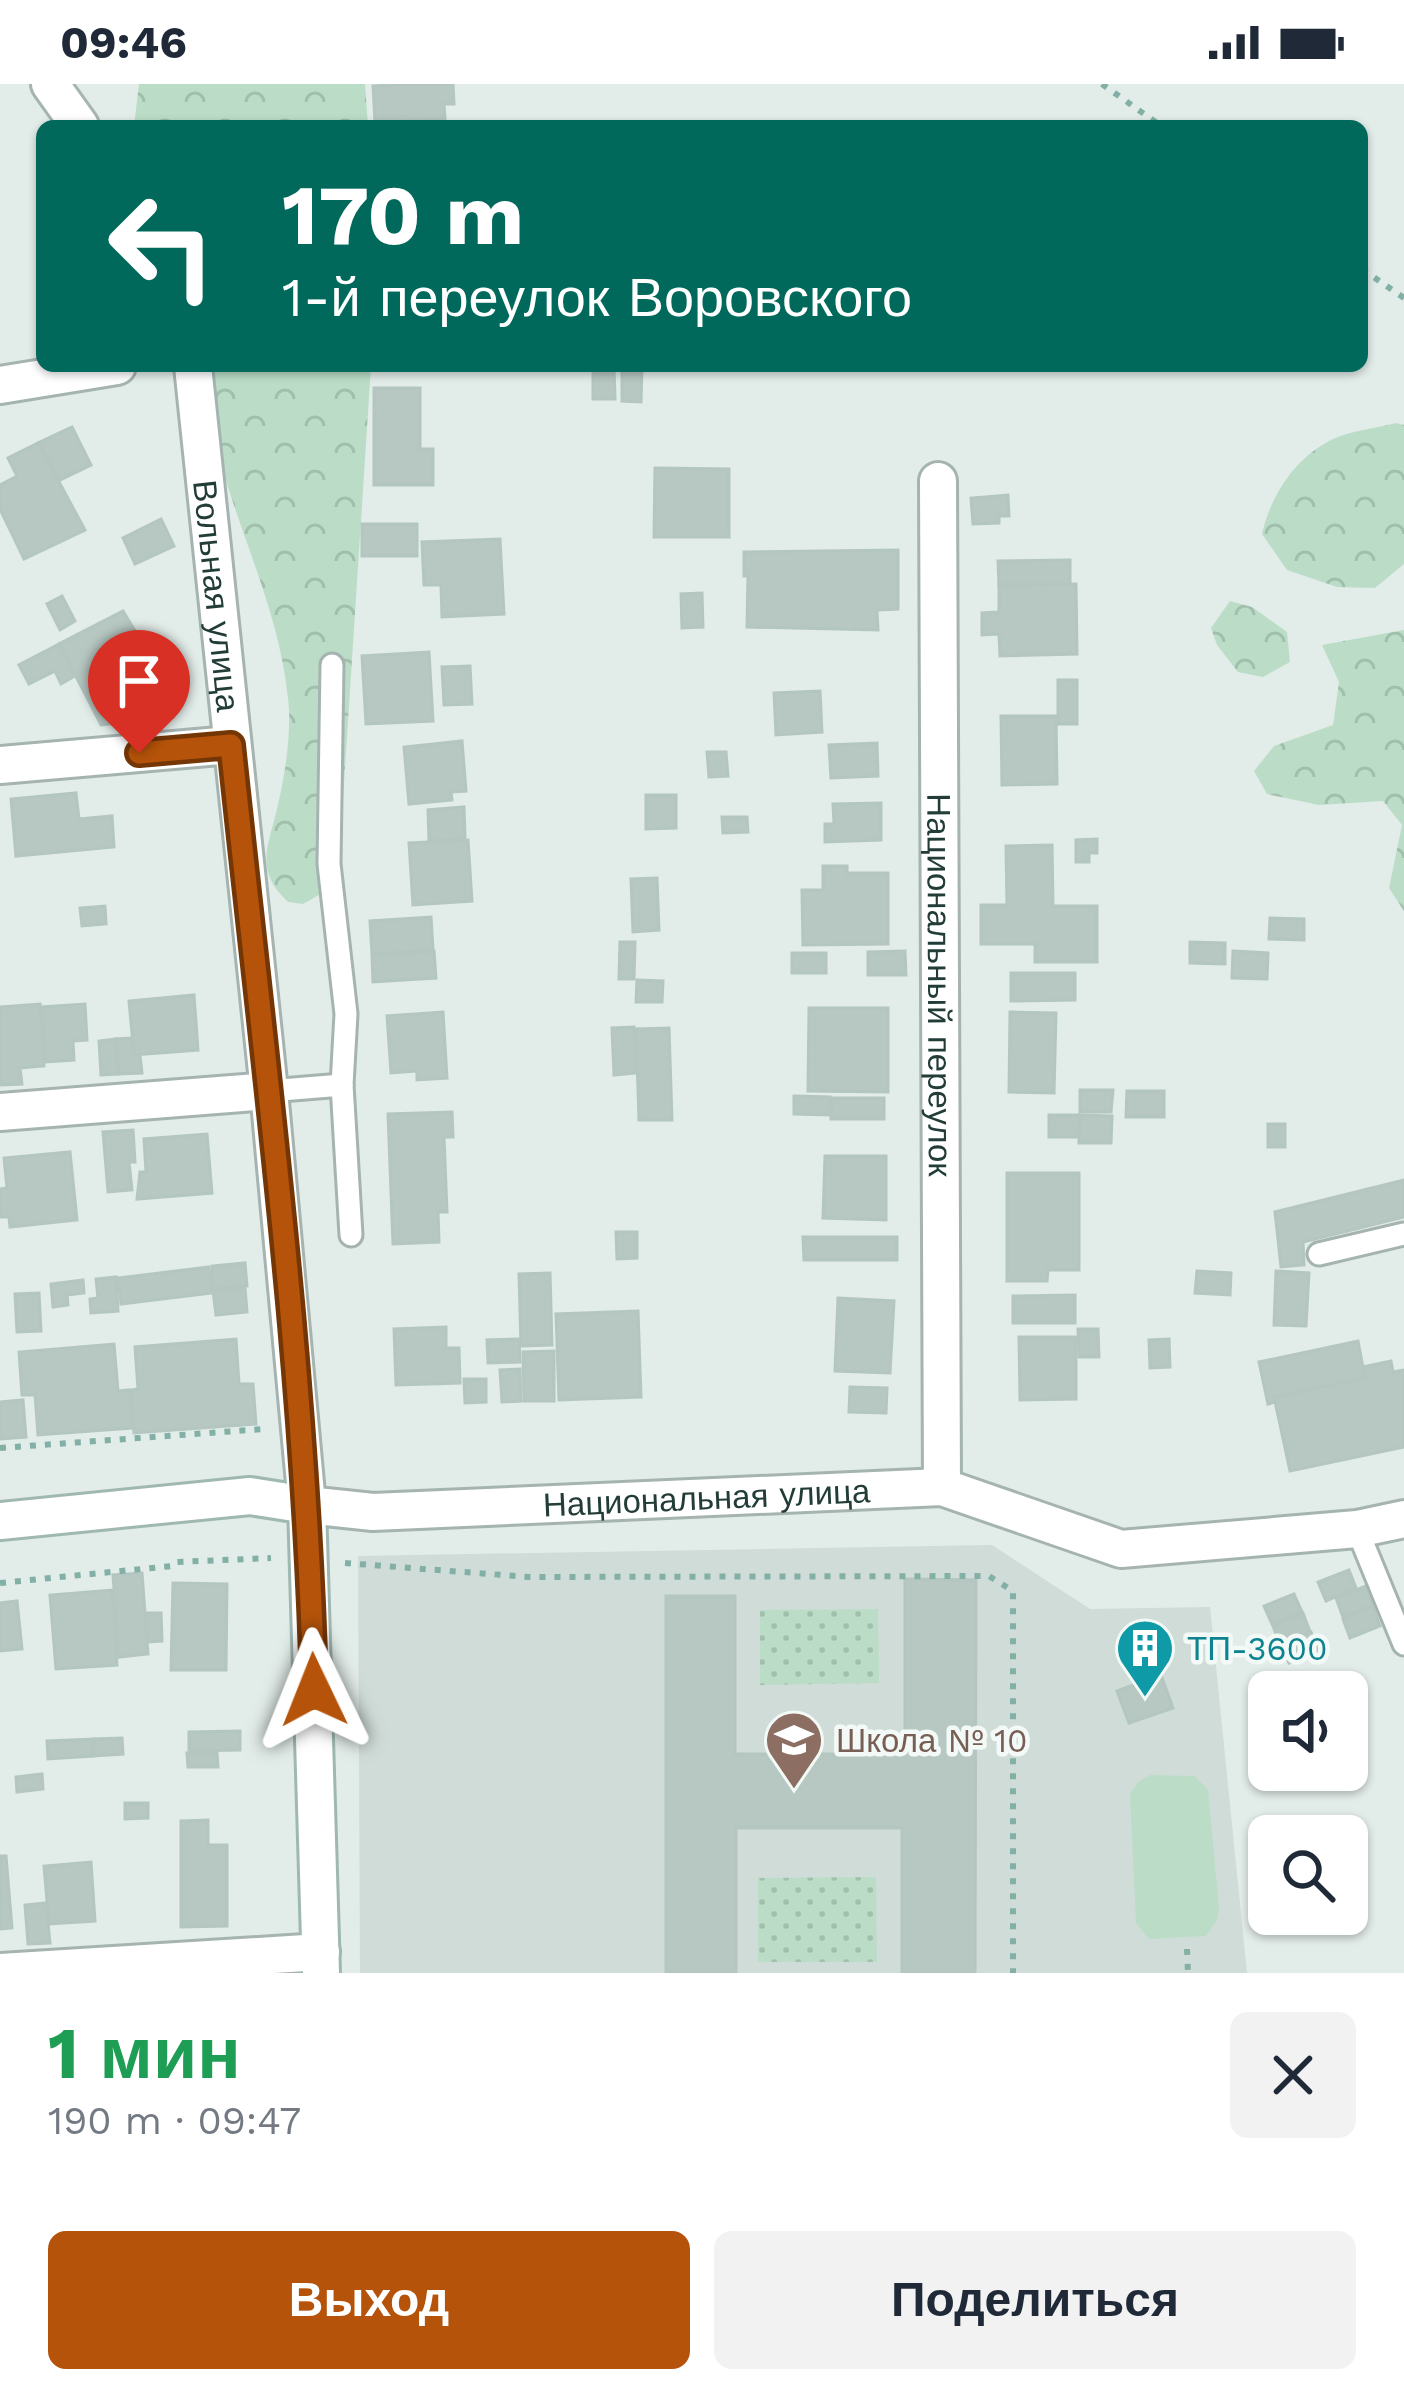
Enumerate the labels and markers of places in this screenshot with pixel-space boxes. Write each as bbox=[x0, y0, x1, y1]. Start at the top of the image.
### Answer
pin bbox=[88, 630, 190, 753]
building icon: ТП-3600 bbox=[1114, 1617, 1176, 1699]
place label: ТП-3600 bbox=[1187, 1629, 1328, 1668]
school or university icon: Школа № 10 bbox=[763, 1709, 825, 1791]
place label: Школа № 10 bbox=[836, 1721, 1028, 1760]

